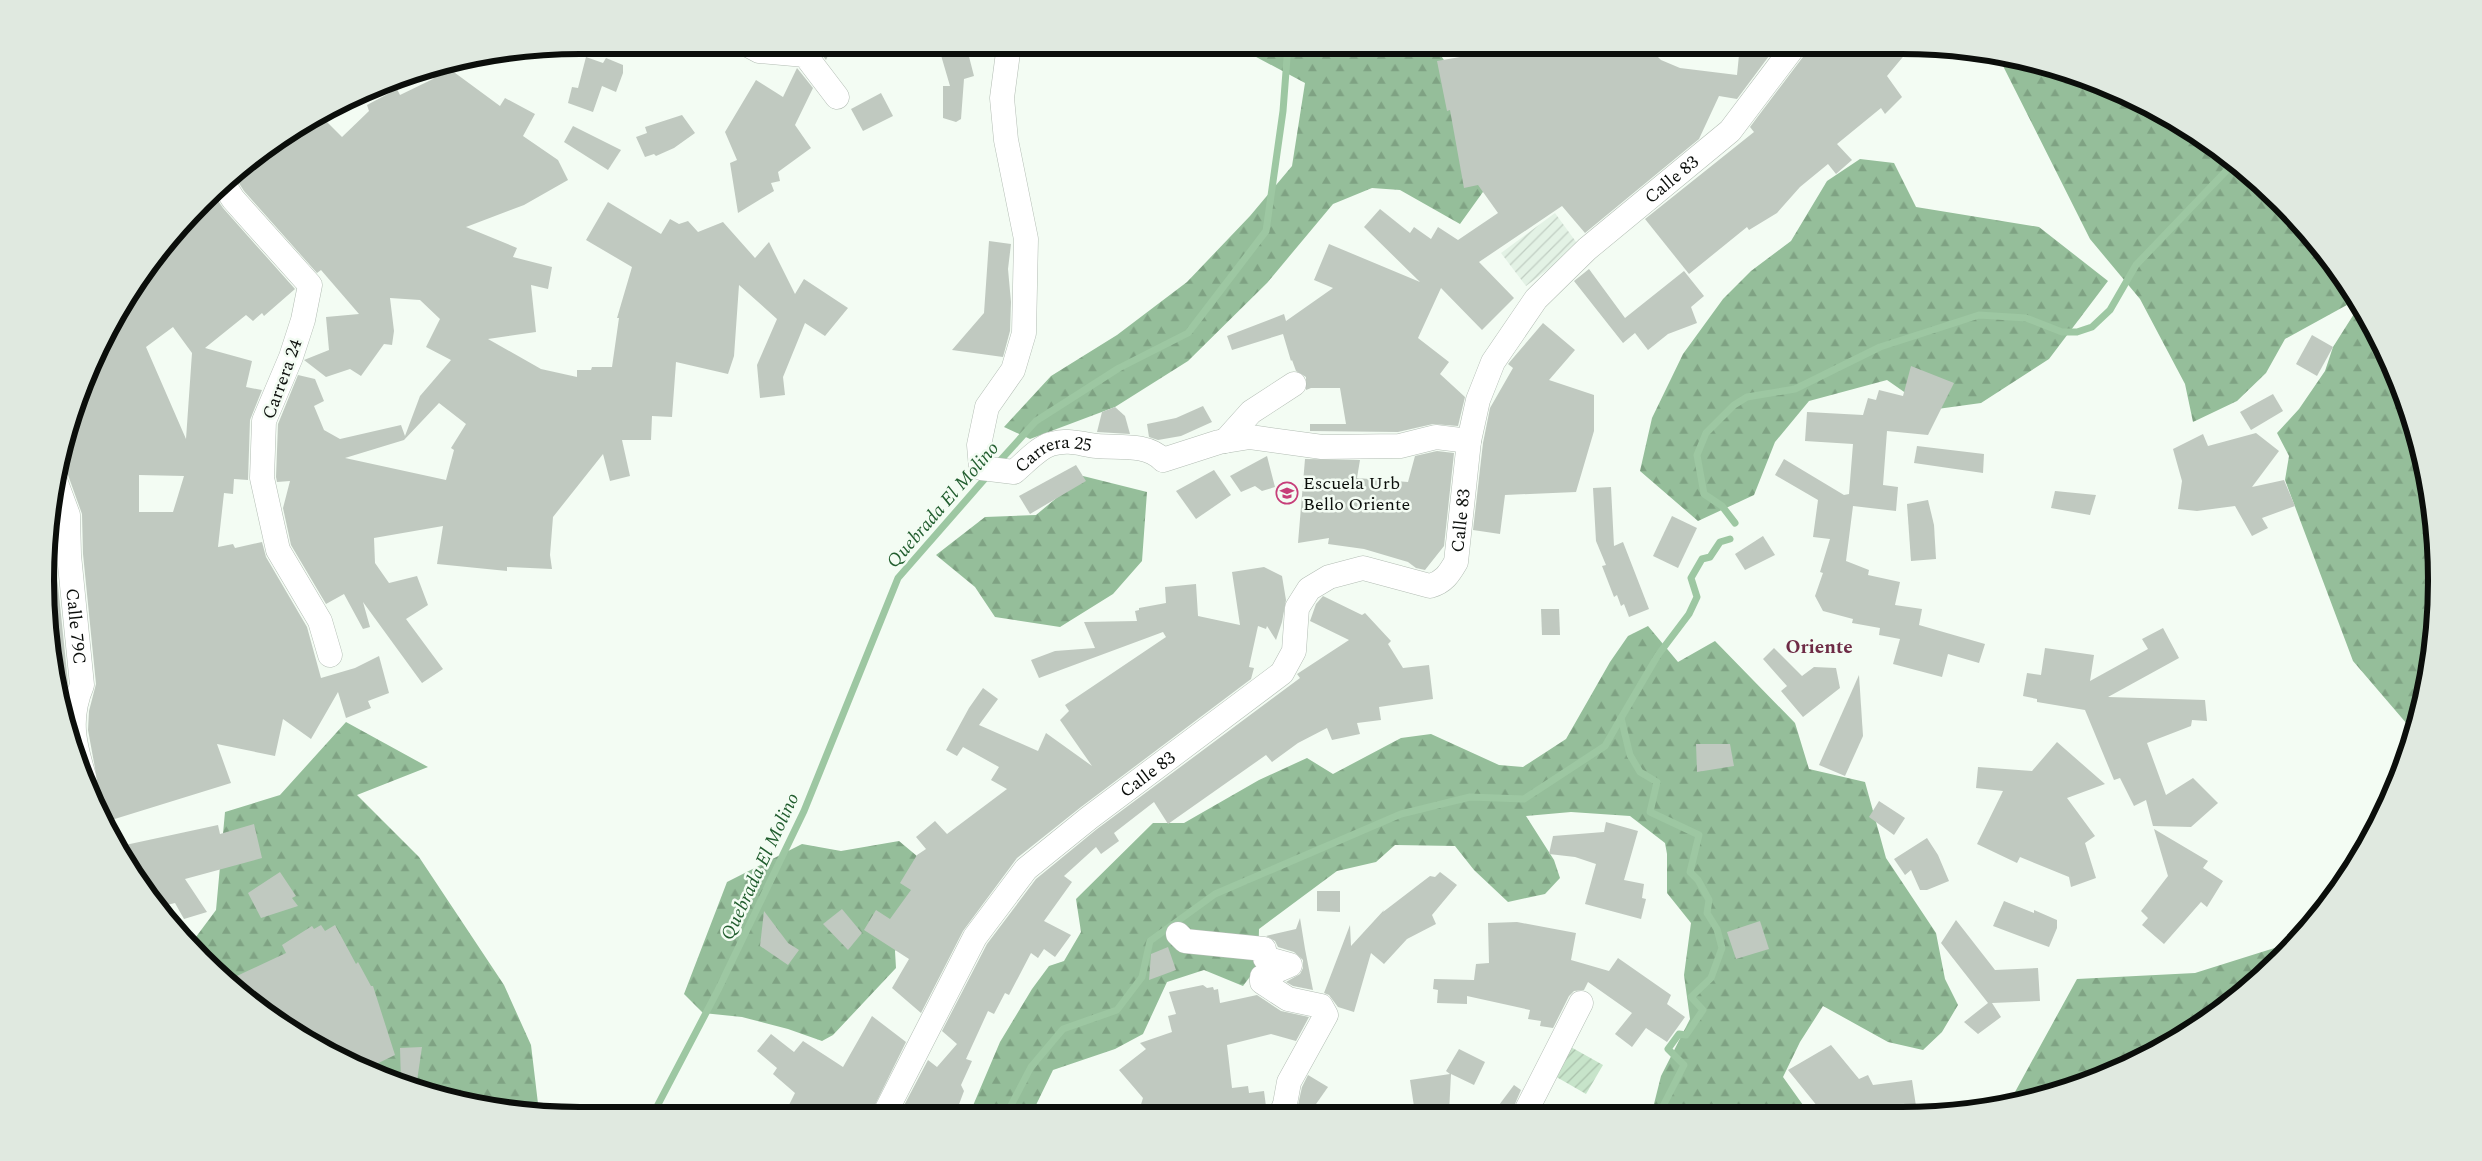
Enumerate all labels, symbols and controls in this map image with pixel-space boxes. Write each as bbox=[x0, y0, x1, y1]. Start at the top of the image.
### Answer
street label: Calle 83 bbox=[1639, 149, 1705, 210]
street label: Carrera 24 bbox=[256, 335, 309, 423]
street label: Carrera 25 bbox=[1009, 429, 1094, 479]
water label: Quebrada El Molino bbox=[880, 435, 1006, 575]
place label: Escuela Urb Bello Oriente bbox=[1303, 470, 1410, 518]
school or university icon: Escuela Urb Bello Oriente bbox=[1275, 481, 1299, 505]
street label: Calle 83 bbox=[1444, 488, 1478, 554]
street label: Calle 79C bbox=[58, 587, 93, 666]
district label: Oriente bbox=[1785, 633, 1853, 662]
street label: Calle 83 bbox=[1114, 745, 1181, 804]
water label: Quebrada El Molino bbox=[713, 788, 807, 945]

